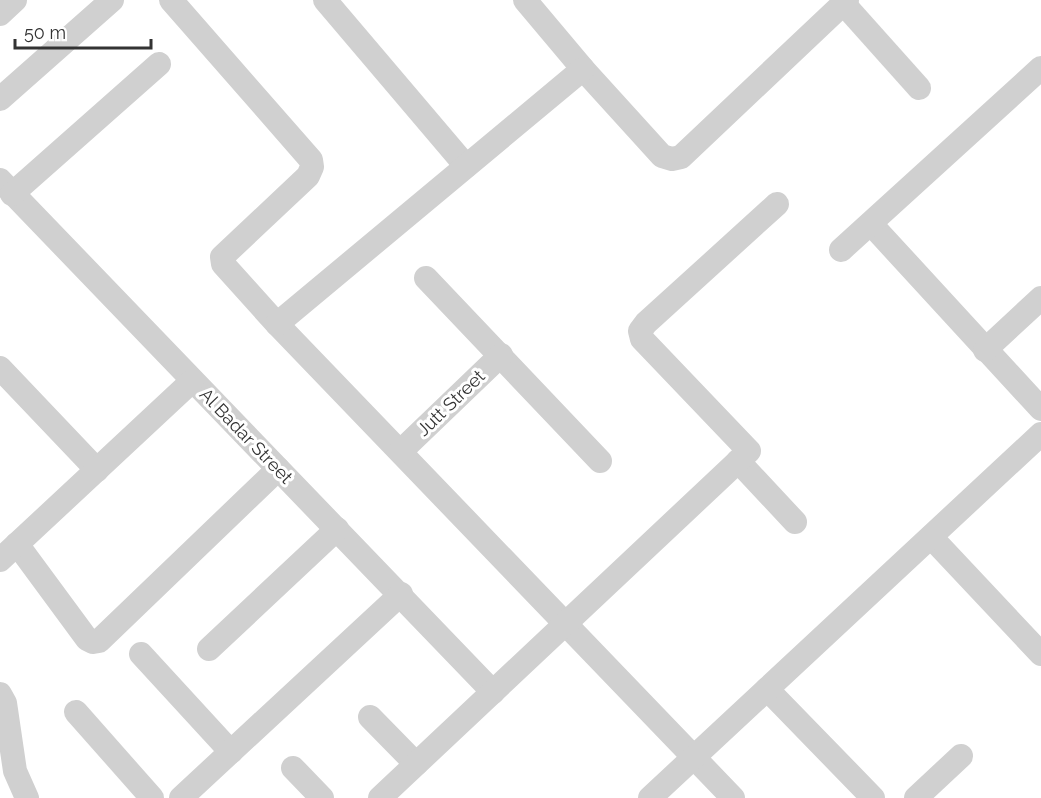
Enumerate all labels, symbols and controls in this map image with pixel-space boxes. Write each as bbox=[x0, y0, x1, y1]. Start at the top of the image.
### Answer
scale bar bbox=[15, 12, 152, 50]
text: 50 m bbox=[24, 22, 66, 43]
street label: Jutt Street bbox=[412, 365, 489, 440]
street label: Al Badar Street bbox=[196, 384, 297, 488]

